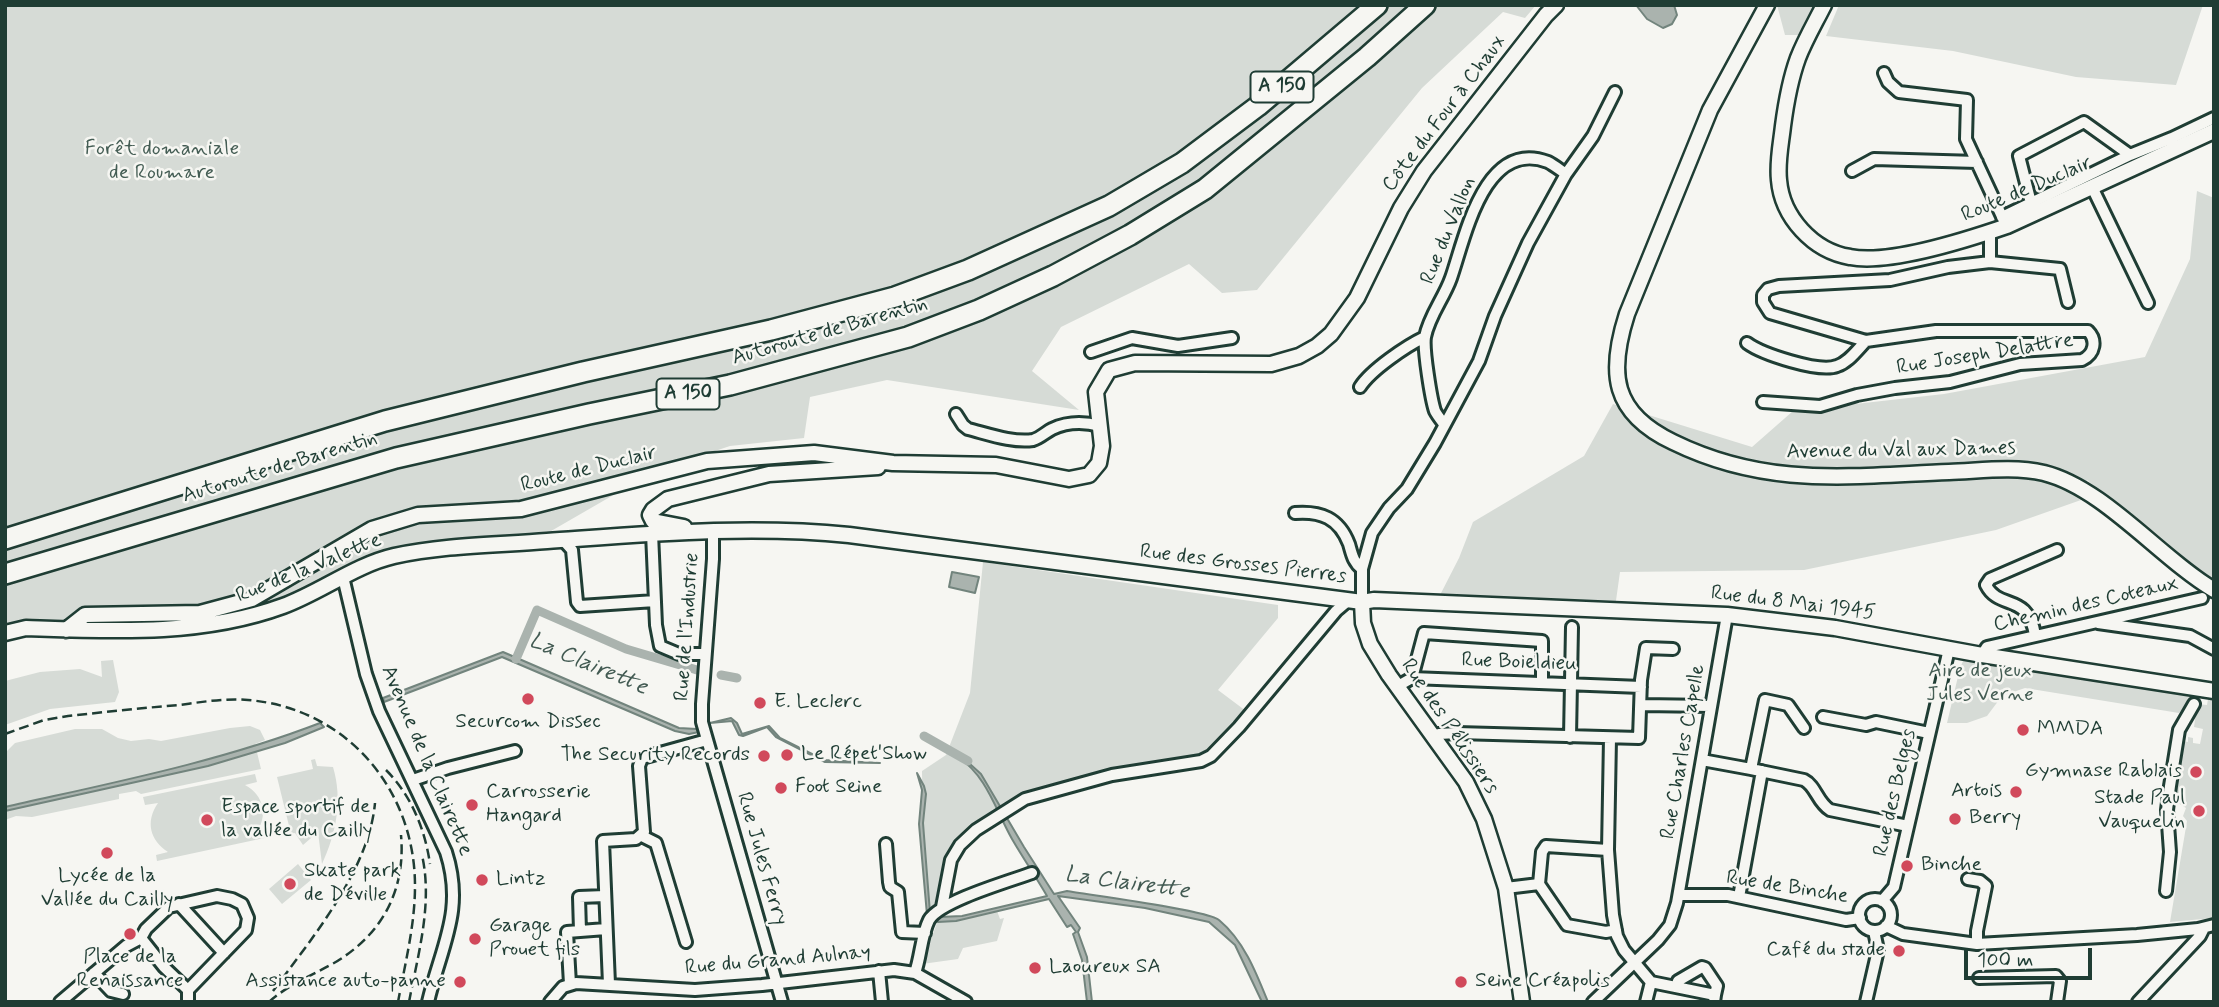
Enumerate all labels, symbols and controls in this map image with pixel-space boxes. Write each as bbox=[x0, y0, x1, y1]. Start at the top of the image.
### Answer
street label: Côte du Four à Chaux bbox=[1378, 30, 1512, 198]
road number: A 150 bbox=[1250, 72, 1314, 102]
park label: Forêt domaniale de Roumare bbox=[85, 137, 239, 187]
street label: Route de Duclair bbox=[1958, 151, 2096, 229]
street label: Rue du Vallon bbox=[1416, 174, 1482, 288]
street label: Autoroute de Barentin bbox=[729, 292, 931, 372]
street label: Rue Joseph Delattre bbox=[1895, 329, 2075, 381]
road number: A 150 bbox=[656, 378, 720, 410]
street label: Autoroute de Barentin bbox=[180, 426, 380, 510]
street label: Avenue du Val aux Dames bbox=[1786, 436, 2016, 466]
street label: Route de Duclair bbox=[518, 441, 660, 499]
street label: Rue de la Valette bbox=[233, 528, 385, 610]
street label: Rue des Grosses Pierres bbox=[1138, 540, 1348, 590]
street label: Rue de l'Industrie bbox=[670, 552, 706, 702]
street label: Chemin des Coteaux bbox=[1991, 571, 2181, 639]
street label: Rue du 8 Mai 1945 bbox=[1709, 581, 1877, 627]
water label: La Clairette bbox=[525, 628, 651, 702]
street label: Rue Boieldieu bbox=[1461, 648, 1577, 678]
street label: Rue des Pélissiers bbox=[1394, 654, 1504, 800]
park label: Aire de jeux Jules Verne bbox=[1926, 659, 2034, 709]
street label: Avenue de la Clairette bbox=[374, 662, 478, 860]
street label: Rue Charles Capelle bbox=[1656, 662, 1712, 842]
place label: E. Leclerc bbox=[774, 690, 862, 716]
marker: Securcom Dissec bbox=[520, 691, 536, 707]
marker: E. Leclerc bbox=[752, 695, 768, 711]
place label: Securcom Dissec bbox=[455, 710, 601, 736]
place label: MMDA bbox=[2037, 717, 2103, 743]
marker: MMDA bbox=[2015, 722, 2031, 738]
street label: Rue des Belges bbox=[1869, 727, 1923, 859]
place label: Le Répet'Show bbox=[801, 742, 927, 768]
place label: The Security Records bbox=[560, 743, 750, 769]
marker: Le Répet'Show bbox=[779, 747, 795, 763]
marker: The Security Records bbox=[756, 748, 772, 764]
place label: Gymnase Rablais bbox=[2025, 759, 2182, 785]
marker: Gymnase Rablais bbox=[2188, 764, 2204, 780]
place label: Foot Seine bbox=[795, 775, 882, 801]
place label: Artois bbox=[1951, 779, 2002, 805]
place label: Carrosserie Hangard bbox=[486, 780, 591, 830]
marker: Foot Seine bbox=[773, 780, 789, 796]
marker: Artois bbox=[2008, 784, 2024, 800]
place label: Stade Paul Vauquelin bbox=[2094, 786, 2185, 836]
street label: Rue Jules Ferry bbox=[730, 789, 792, 929]
place label: Espace sportif de la vallée du Cailly bbox=[221, 795, 372, 845]
marker: Carrosserie Hangard bbox=[464, 797, 480, 813]
marker: Stade Paul Vauquelin bbox=[2191, 803, 2207, 819]
place label: Berry bbox=[1969, 806, 2021, 832]
marker: Berry bbox=[1947, 811, 1963, 827]
marker: Espace sportif de la vallée du Cailly bbox=[199, 812, 215, 828]
marker: Lycée de la Vallée du Cailly bbox=[99, 845, 115, 861]
place label: Binche bbox=[1921, 853, 1982, 879]
marker: Binche bbox=[1899, 858, 1915, 874]
place label: Skate park de Déville bbox=[304, 859, 401, 909]
water label: La Clairette bbox=[1063, 862, 1191, 906]
place label: Lycée de la Vallée du Cailly bbox=[41, 864, 173, 914]
street label: Rue de Binche bbox=[1724, 866, 1850, 910]
place label: Lintz bbox=[496, 867, 546, 893]
marker: Lintz bbox=[474, 872, 490, 888]
marker: Skate park de Déville bbox=[282, 876, 298, 892]
place label: Garage Prouet fils bbox=[489, 914, 580, 964]
marker: Place de la Renaissance bbox=[122, 926, 138, 942]
marker: Garage Prouet fils bbox=[467, 931, 483, 947]
scale bar bbox=[1967, 934, 2095, 978]
place label: Café du stade bbox=[1766, 938, 1885, 964]
street label: Rue du Grand Aulnay bbox=[684, 940, 872, 982]
marker: Café du stade bbox=[1891, 943, 1907, 959]
place label: Place de la Renaissance bbox=[77, 945, 183, 995]
text: 100 m bbox=[1977, 946, 2033, 974]
place label: Laoureux SA bbox=[1049, 955, 1161, 981]
marker: Laoureux SA bbox=[1027, 960, 1043, 976]
place label: Assistance auto-panne bbox=[245, 969, 446, 995]
place label: Seine Créapolis bbox=[1475, 969, 1610, 995]
marker: Assistance auto-panne bbox=[452, 974, 468, 990]
marker: Seine Créapolis bbox=[1453, 974, 1469, 990]

